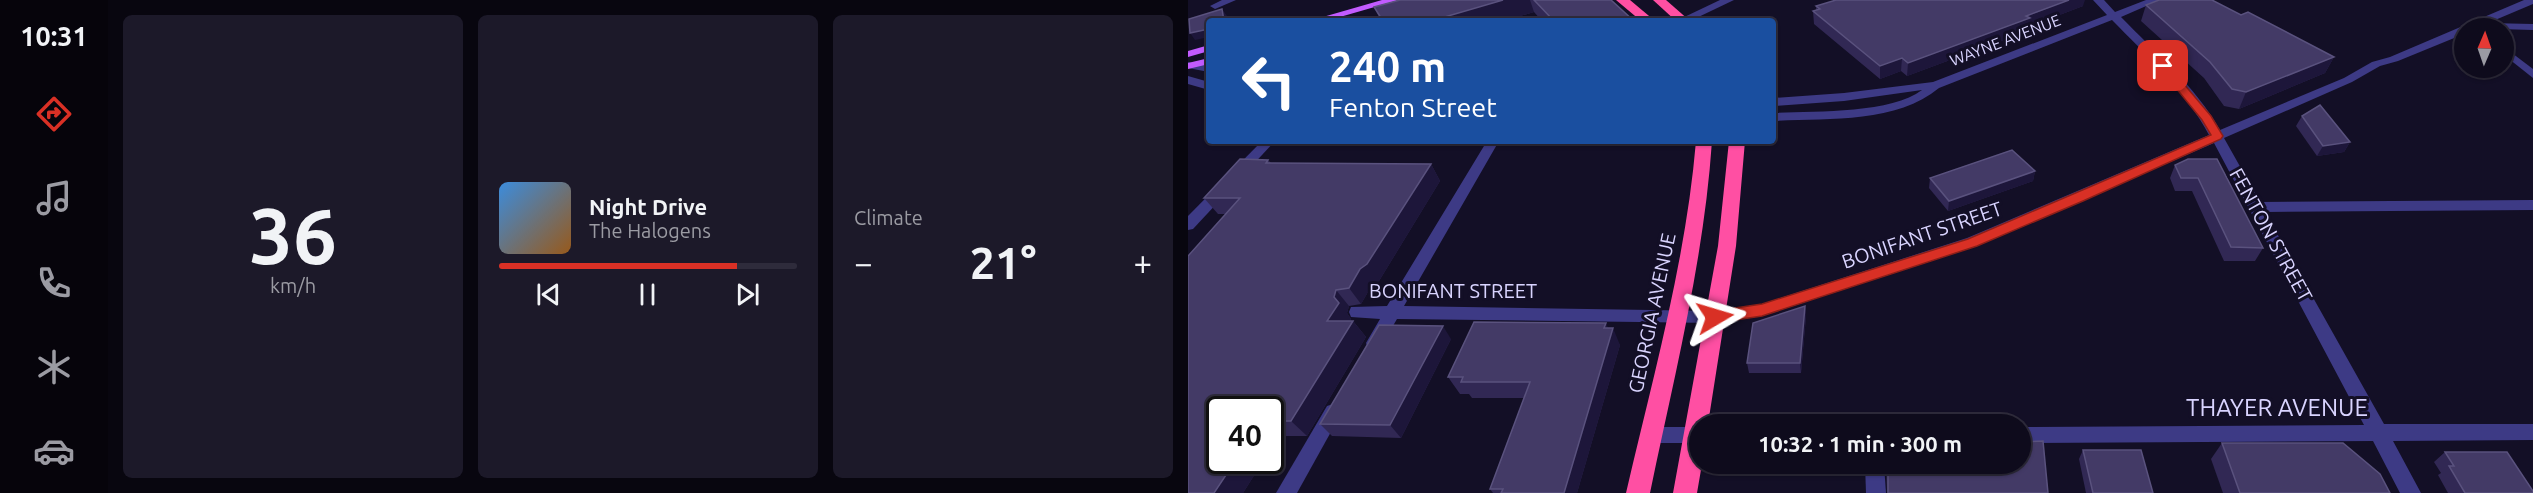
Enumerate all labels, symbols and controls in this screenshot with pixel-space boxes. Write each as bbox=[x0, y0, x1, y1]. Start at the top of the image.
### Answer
street label: WAYNE AVENUE bbox=[1947, 11, 2063, 69]
north arrow bbox=[2454, 18, 2514, 78]
map controls bbox=[2454, 18, 2514, 78]
text: 10:31 bbox=[20, 21, 88, 51]
pin bbox=[2137, 40, 2188, 91]
icon: left bbox=[1230, 42, 1308, 120]
text: 240 m bbox=[1329, 43, 1446, 90]
icon: arrive bbox=[2146, 49, 2179, 82]
text: Fenton Street bbox=[1329, 92, 1497, 122]
icon: directions bbox=[33, 93, 75, 135]
street label: FENTON STREET bbox=[2225, 164, 2318, 305]
icon: music bbox=[33, 177, 75, 219]
text: 36 bbox=[249, 191, 337, 279]
text: Night Drive bbox=[589, 194, 707, 219]
street label: BONIFANT STREET bbox=[1839, 196, 2005, 273]
text: Climate bbox=[854, 206, 923, 229]
text: The Halogens bbox=[589, 219, 711, 242]
street label: GEORGIA AVENUE bbox=[1623, 231, 1680, 395]
text: 21° bbox=[970, 237, 1036, 288]
text: − bbox=[854, 244, 873, 281]
text: + bbox=[1133, 244, 1152, 281]
icon: phone bbox=[33, 262, 75, 304]
text: km/h bbox=[270, 274, 316, 297]
icon: previous bbox=[532, 278, 565, 311]
icon: pause bbox=[631, 278, 664, 311]
icon: next bbox=[731, 278, 764, 311]
street label: BONIFANT STREET bbox=[1369, 279, 1537, 302]
position arrow bbox=[1683, 285, 1747, 349]
icon: climate bbox=[33, 346, 75, 388]
street label: THAYER AVENUE bbox=[2186, 394, 2368, 421]
speed limit sign: 40 bbox=[1206, 396, 1284, 474]
icon: car bbox=[33, 430, 75, 472]
text: 10:32 · 1 min · 300 m bbox=[1758, 431, 1962, 456]

